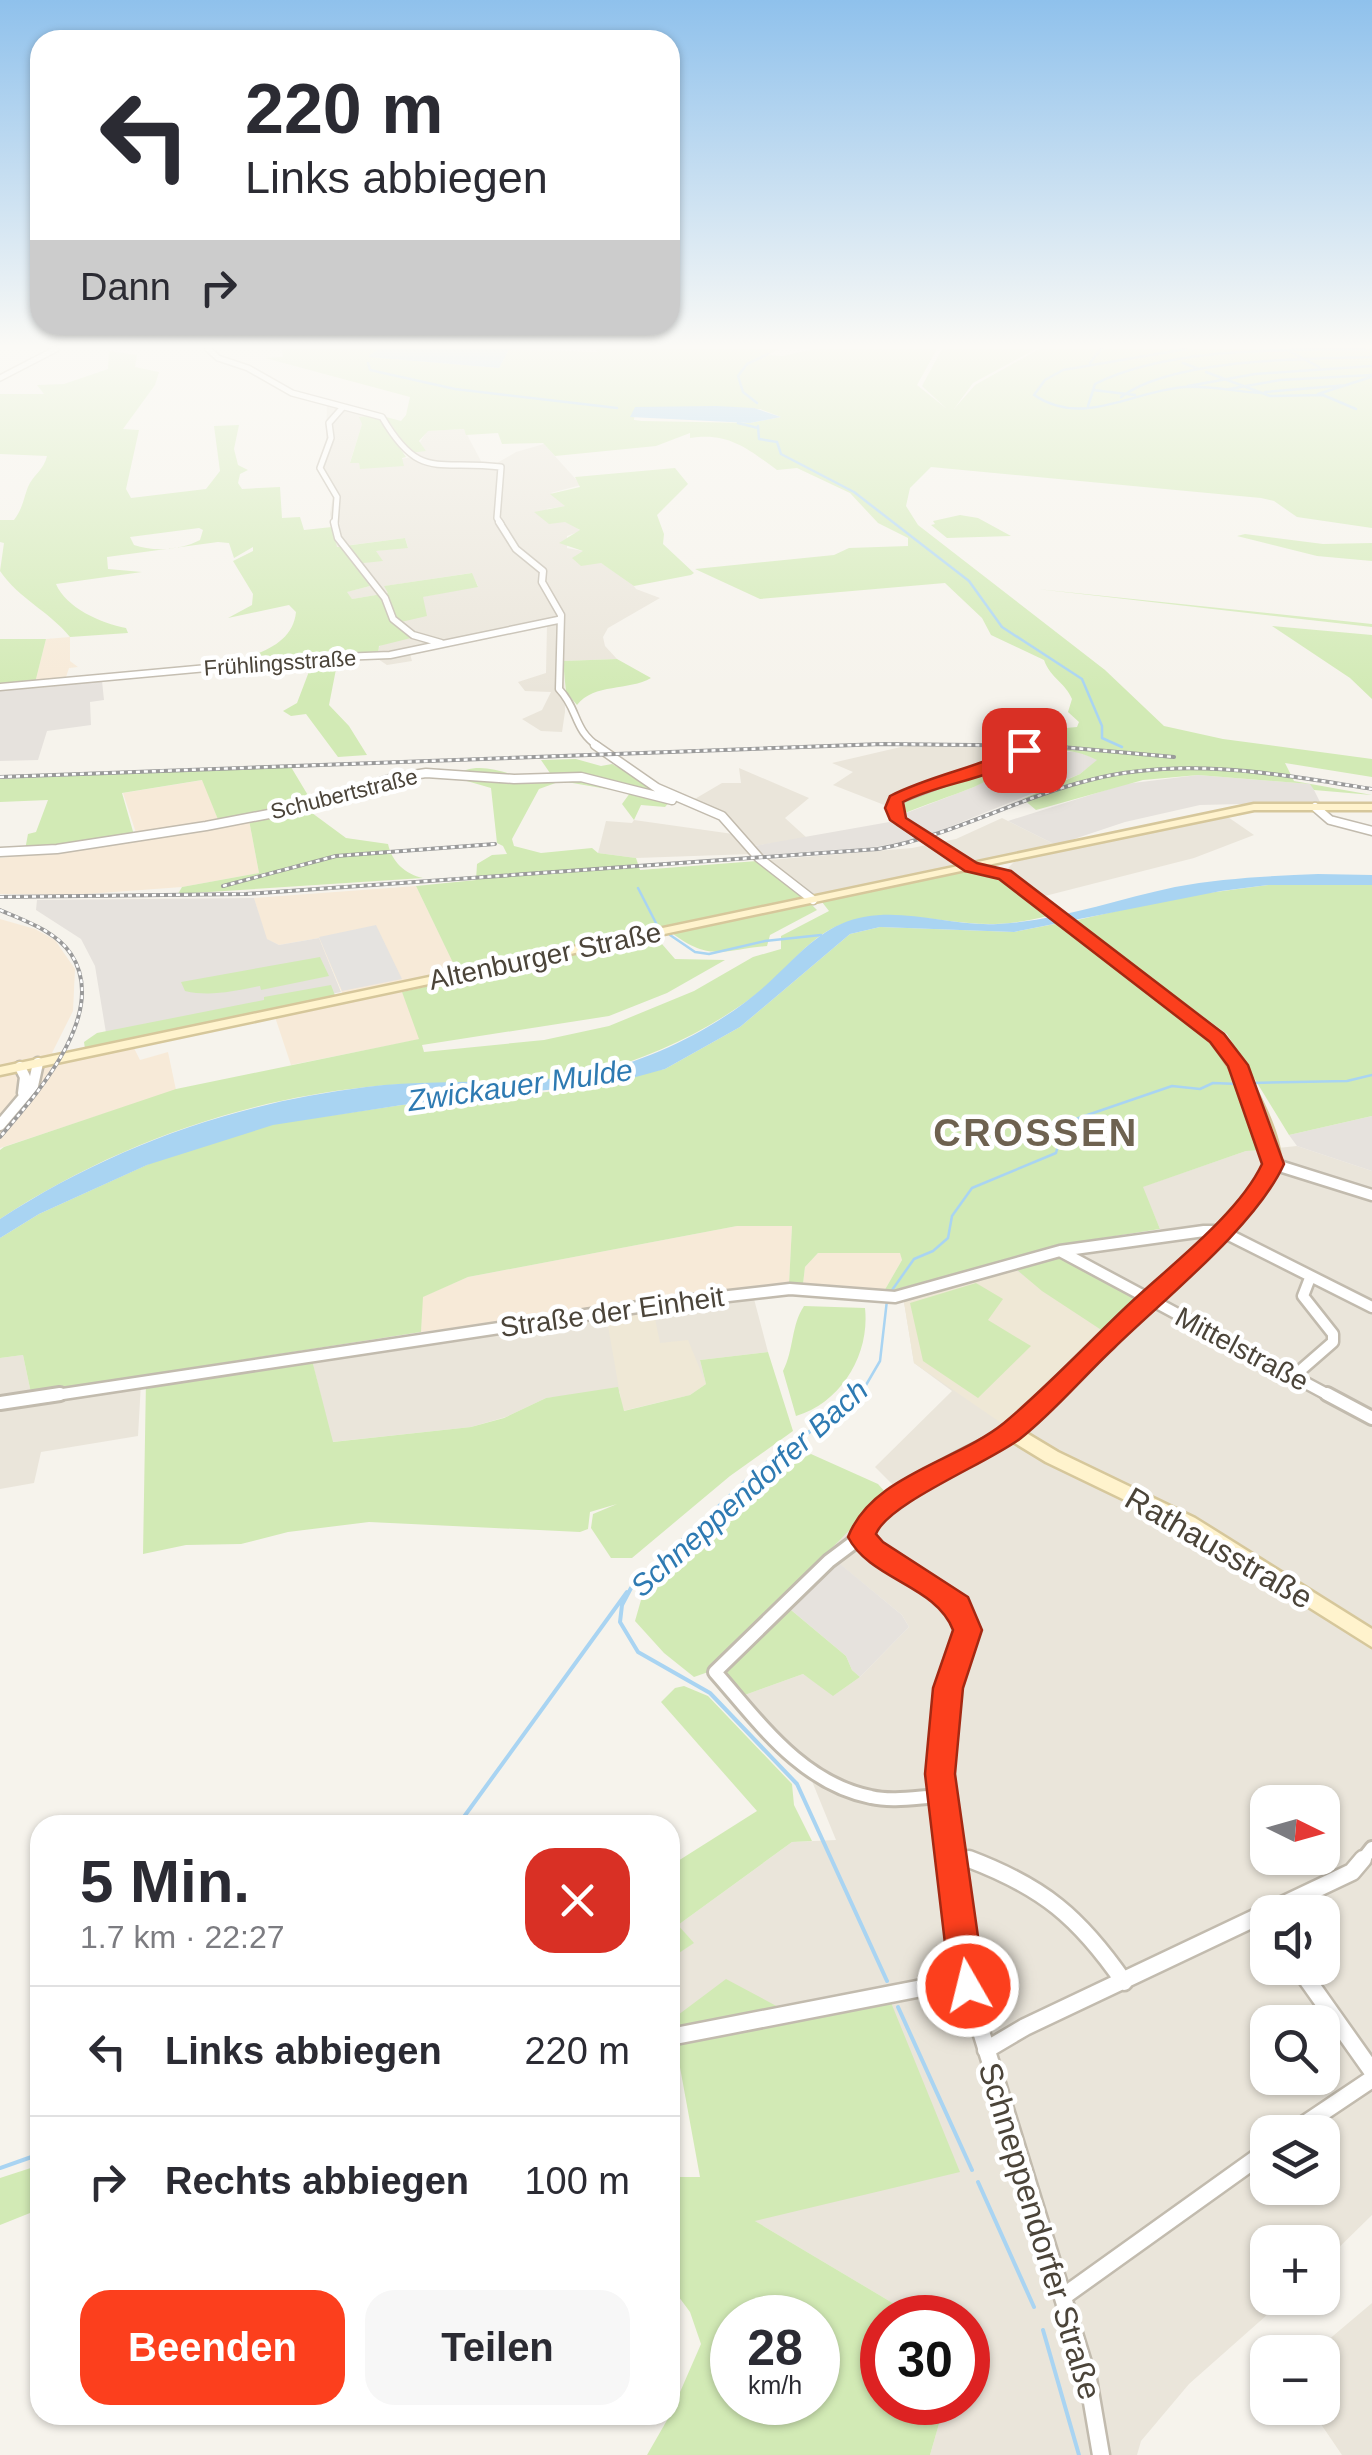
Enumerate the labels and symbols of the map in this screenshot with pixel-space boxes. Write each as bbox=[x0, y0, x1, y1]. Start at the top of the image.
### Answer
street label: Frühlingsstraße bbox=[203, 645, 357, 681]
pin bbox=[982, 708, 1067, 793]
street label: Schubertstraße bbox=[268, 764, 420, 824]
street label: Altenburger Straße bbox=[426, 916, 664, 996]
water label: Zwickauer Mulde bbox=[404, 1053, 635, 1117]
district label: CROSSEN bbox=[933, 1112, 1139, 1154]
street label: Straße der Einheit bbox=[498, 1281, 726, 1343]
street label: Mittelstraße bbox=[1170, 1301, 1314, 1397]
water label: Schneppendorfer Bach bbox=[624, 1373, 874, 1603]
street label: Rathausstraße bbox=[1119, 1480, 1319, 1616]
north arrow bbox=[1250, 1785, 1340, 1875]
position arrow bbox=[916, 1934, 1020, 2038]
street label: Schneppendorfer Straße bbox=[972, 2058, 1108, 2404]
speed limit sign: 30 bbox=[860, 2295, 990, 2425]

